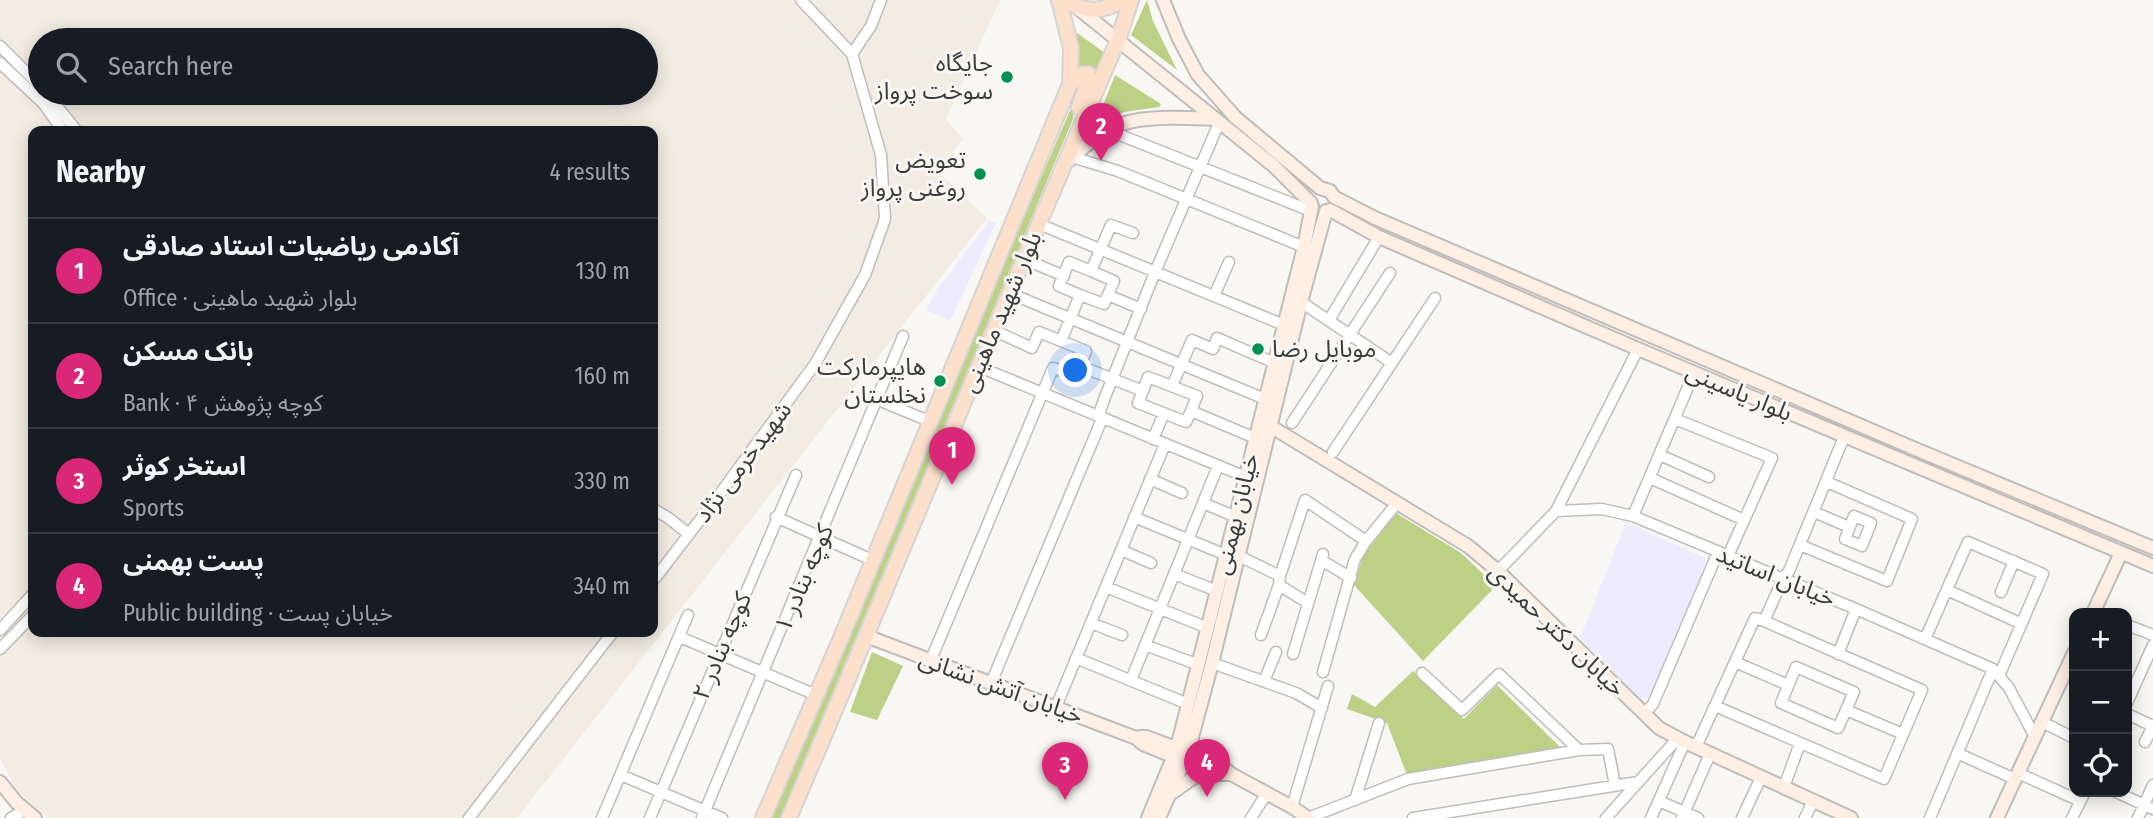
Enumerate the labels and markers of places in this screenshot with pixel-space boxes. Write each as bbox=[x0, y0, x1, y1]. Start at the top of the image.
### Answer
place label: جایگاه سوخت پرواز bbox=[874, 49, 993, 106]
marker: جایگاه سوخت پرواز bbox=[999, 69, 1015, 85]
pin: 2 bbox=[1078, 103, 1124, 161]
place label: تعویض روغنی پرواز bbox=[860, 146, 966, 203]
marker: تعویض روغنی پرواز bbox=[972, 166, 988, 182]
place label: موبایل رضا bbox=[1272, 335, 1376, 363]
marker: موبایل رضا bbox=[1250, 341, 1266, 357]
place label: هایپرمارکت نخلستان bbox=[817, 353, 926, 409]
marker: هایپرمارکت نخلستان bbox=[932, 373, 948, 389]
pin: 1 bbox=[929, 427, 975, 485]
pin: 4 bbox=[1184, 739, 1230, 797]
pin: 3 bbox=[1042, 742, 1088, 800]

